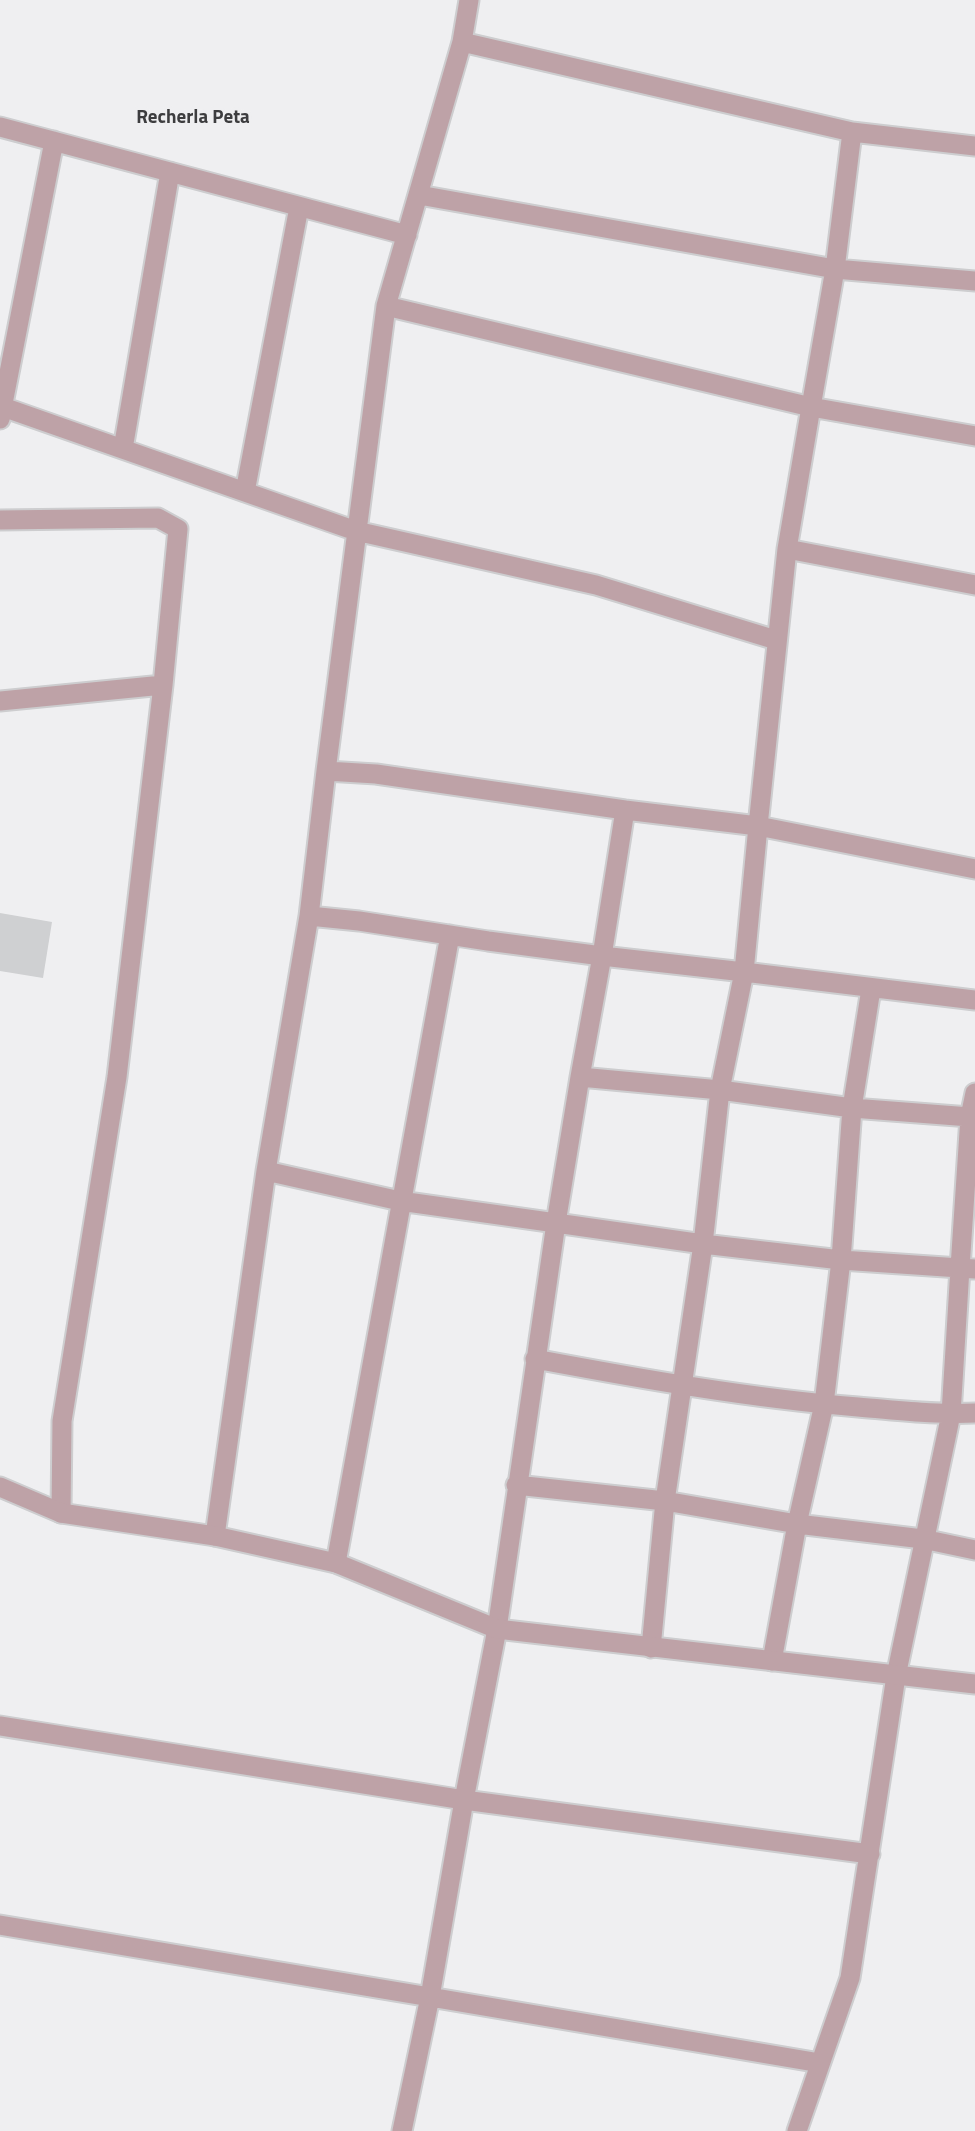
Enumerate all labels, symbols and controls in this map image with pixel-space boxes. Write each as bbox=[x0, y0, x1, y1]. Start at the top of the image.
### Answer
district label: Recherla Peta bbox=[136, 107, 250, 129]

